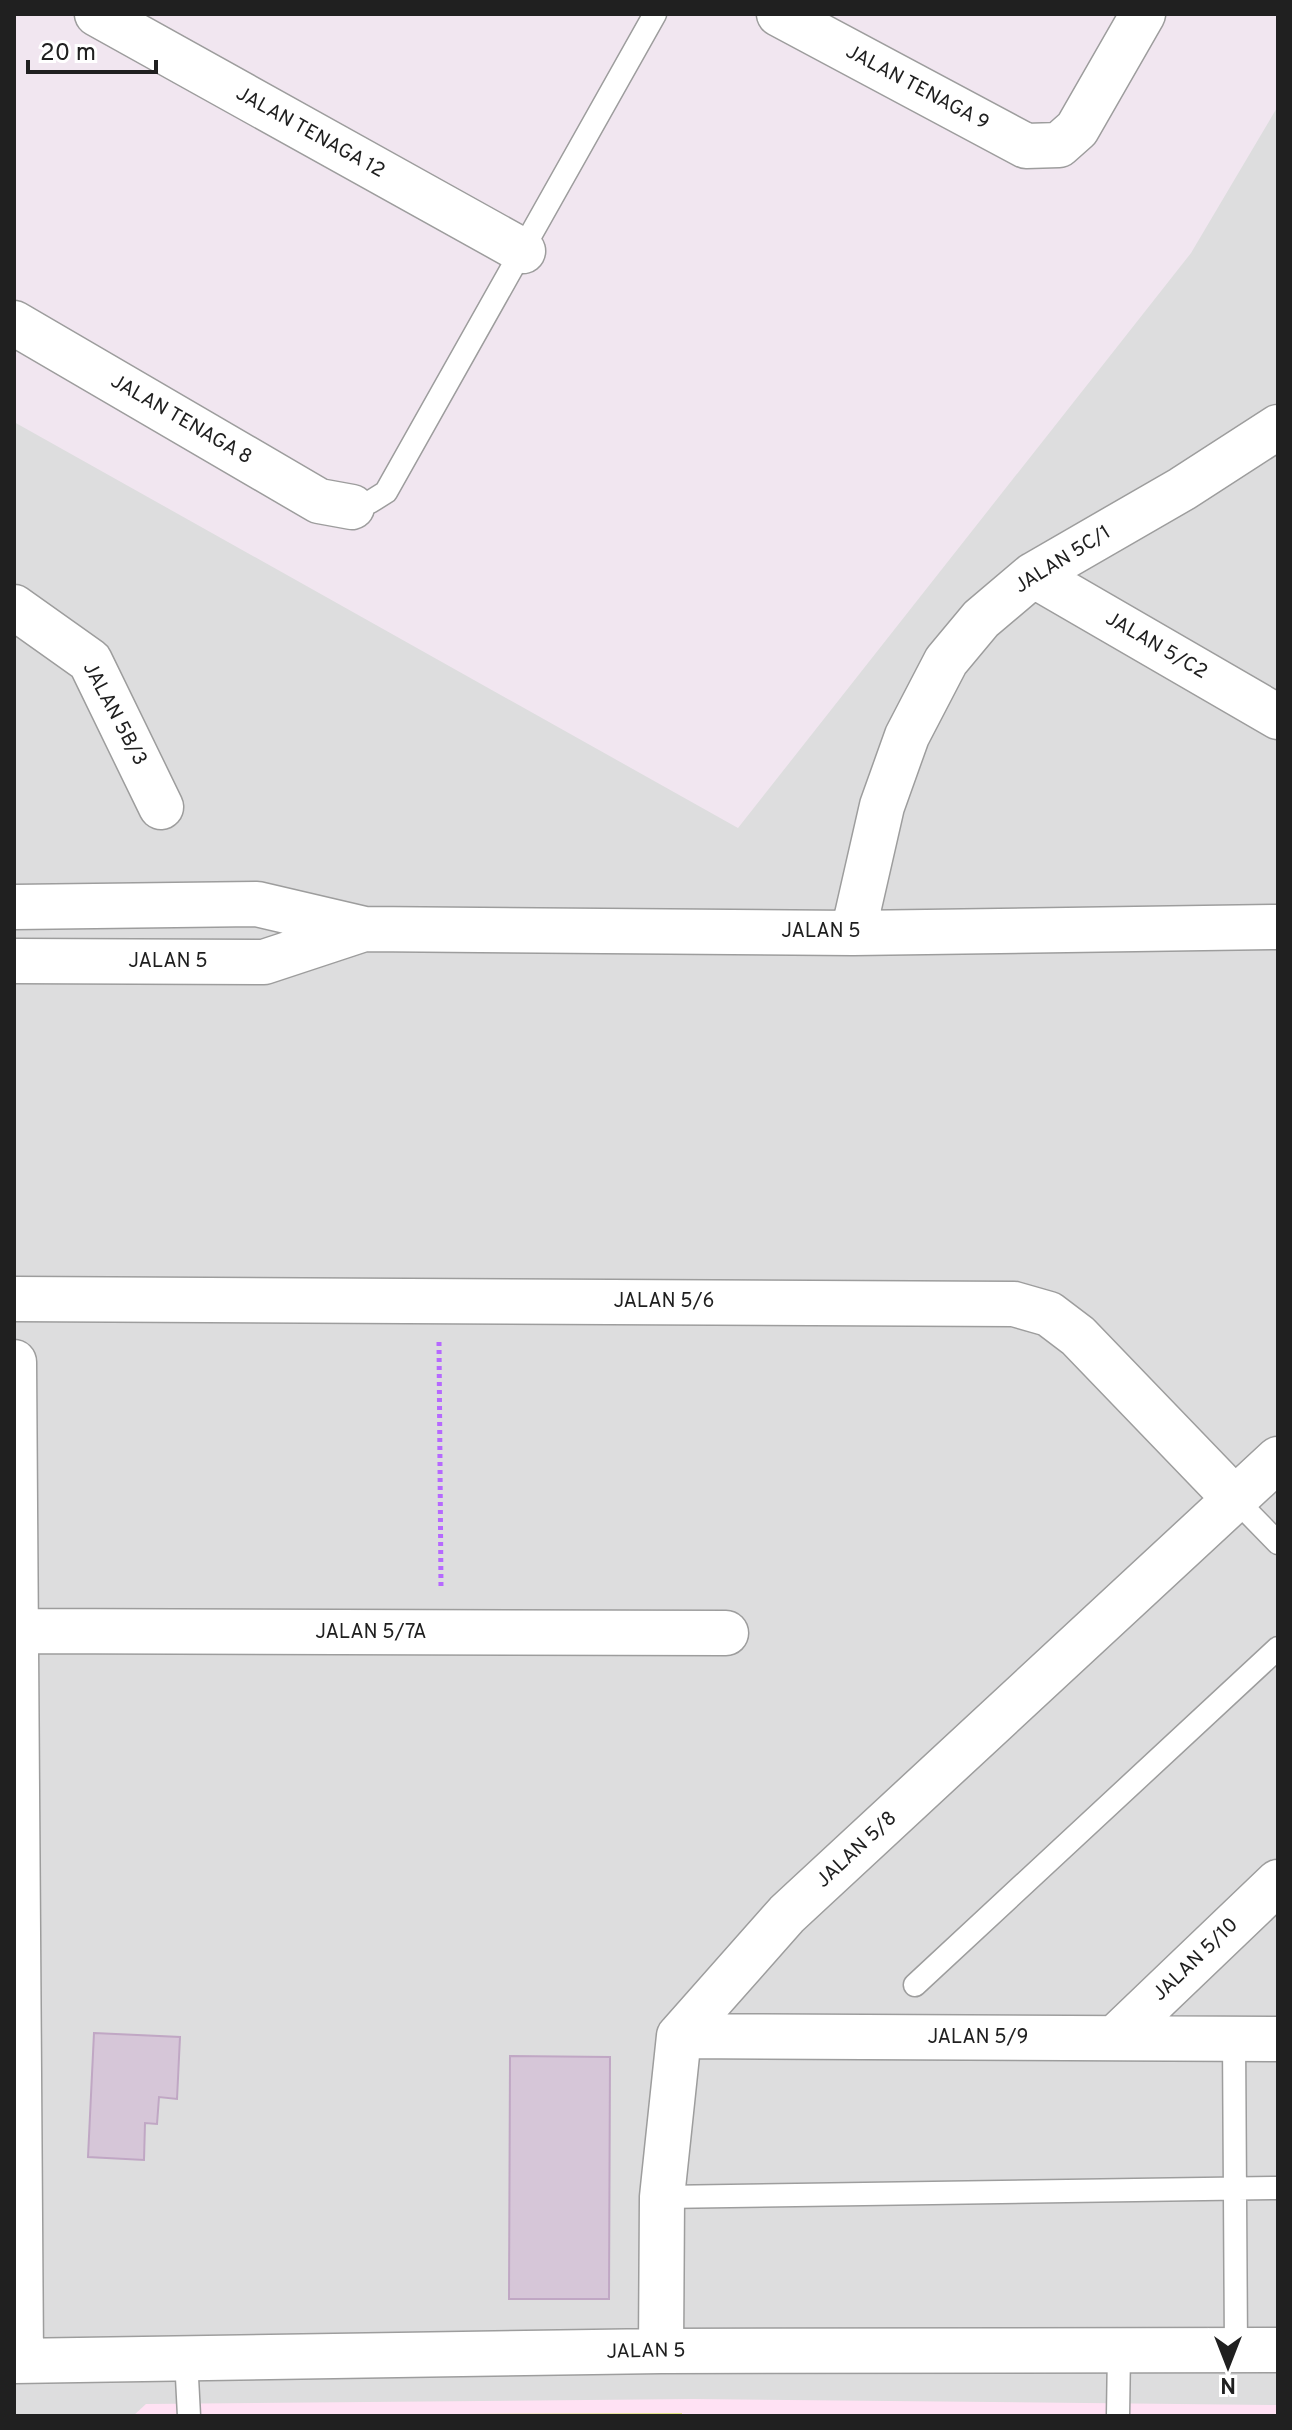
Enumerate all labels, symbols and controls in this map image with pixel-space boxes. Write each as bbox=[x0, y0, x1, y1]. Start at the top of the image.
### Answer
scale bar bbox=[28, 24, 156, 74]
text: 20 m bbox=[40, 39, 96, 69]
street label: JALAN TENAGA 9 bbox=[841, 39, 993, 137]
street label: JALAN TENAGA 12 bbox=[231, 81, 389, 185]
street label: JALAN TENAGA 8 bbox=[106, 369, 256, 471]
street label: JALAN 5C/1 bbox=[1010, 520, 1116, 600]
street label: JALAN 5/C2 bbox=[1100, 606, 1212, 686]
street label: JALAN 5B/3 bbox=[76, 658, 152, 770]
street label: JALAN 5 bbox=[781, 919, 861, 945]
street label: JALAN 5 bbox=[128, 949, 208, 975]
street label: JALAN 5/6 bbox=[613, 1289, 715, 1315]
street label: JALAN 5/7A bbox=[315, 1620, 427, 1646]
street label: JALAN 5/8 bbox=[811, 1806, 903, 1894]
street label: JALAN 5/10 bbox=[1148, 1913, 1244, 2007]
street label: JALAN 5/9 bbox=[927, 2025, 1029, 2051]
north arrow bbox=[1188, 2326, 1268, 2406]
street label: JALAN 5 bbox=[606, 2338, 686, 2366]
text: N bbox=[1220, 2370, 1236, 2397]

